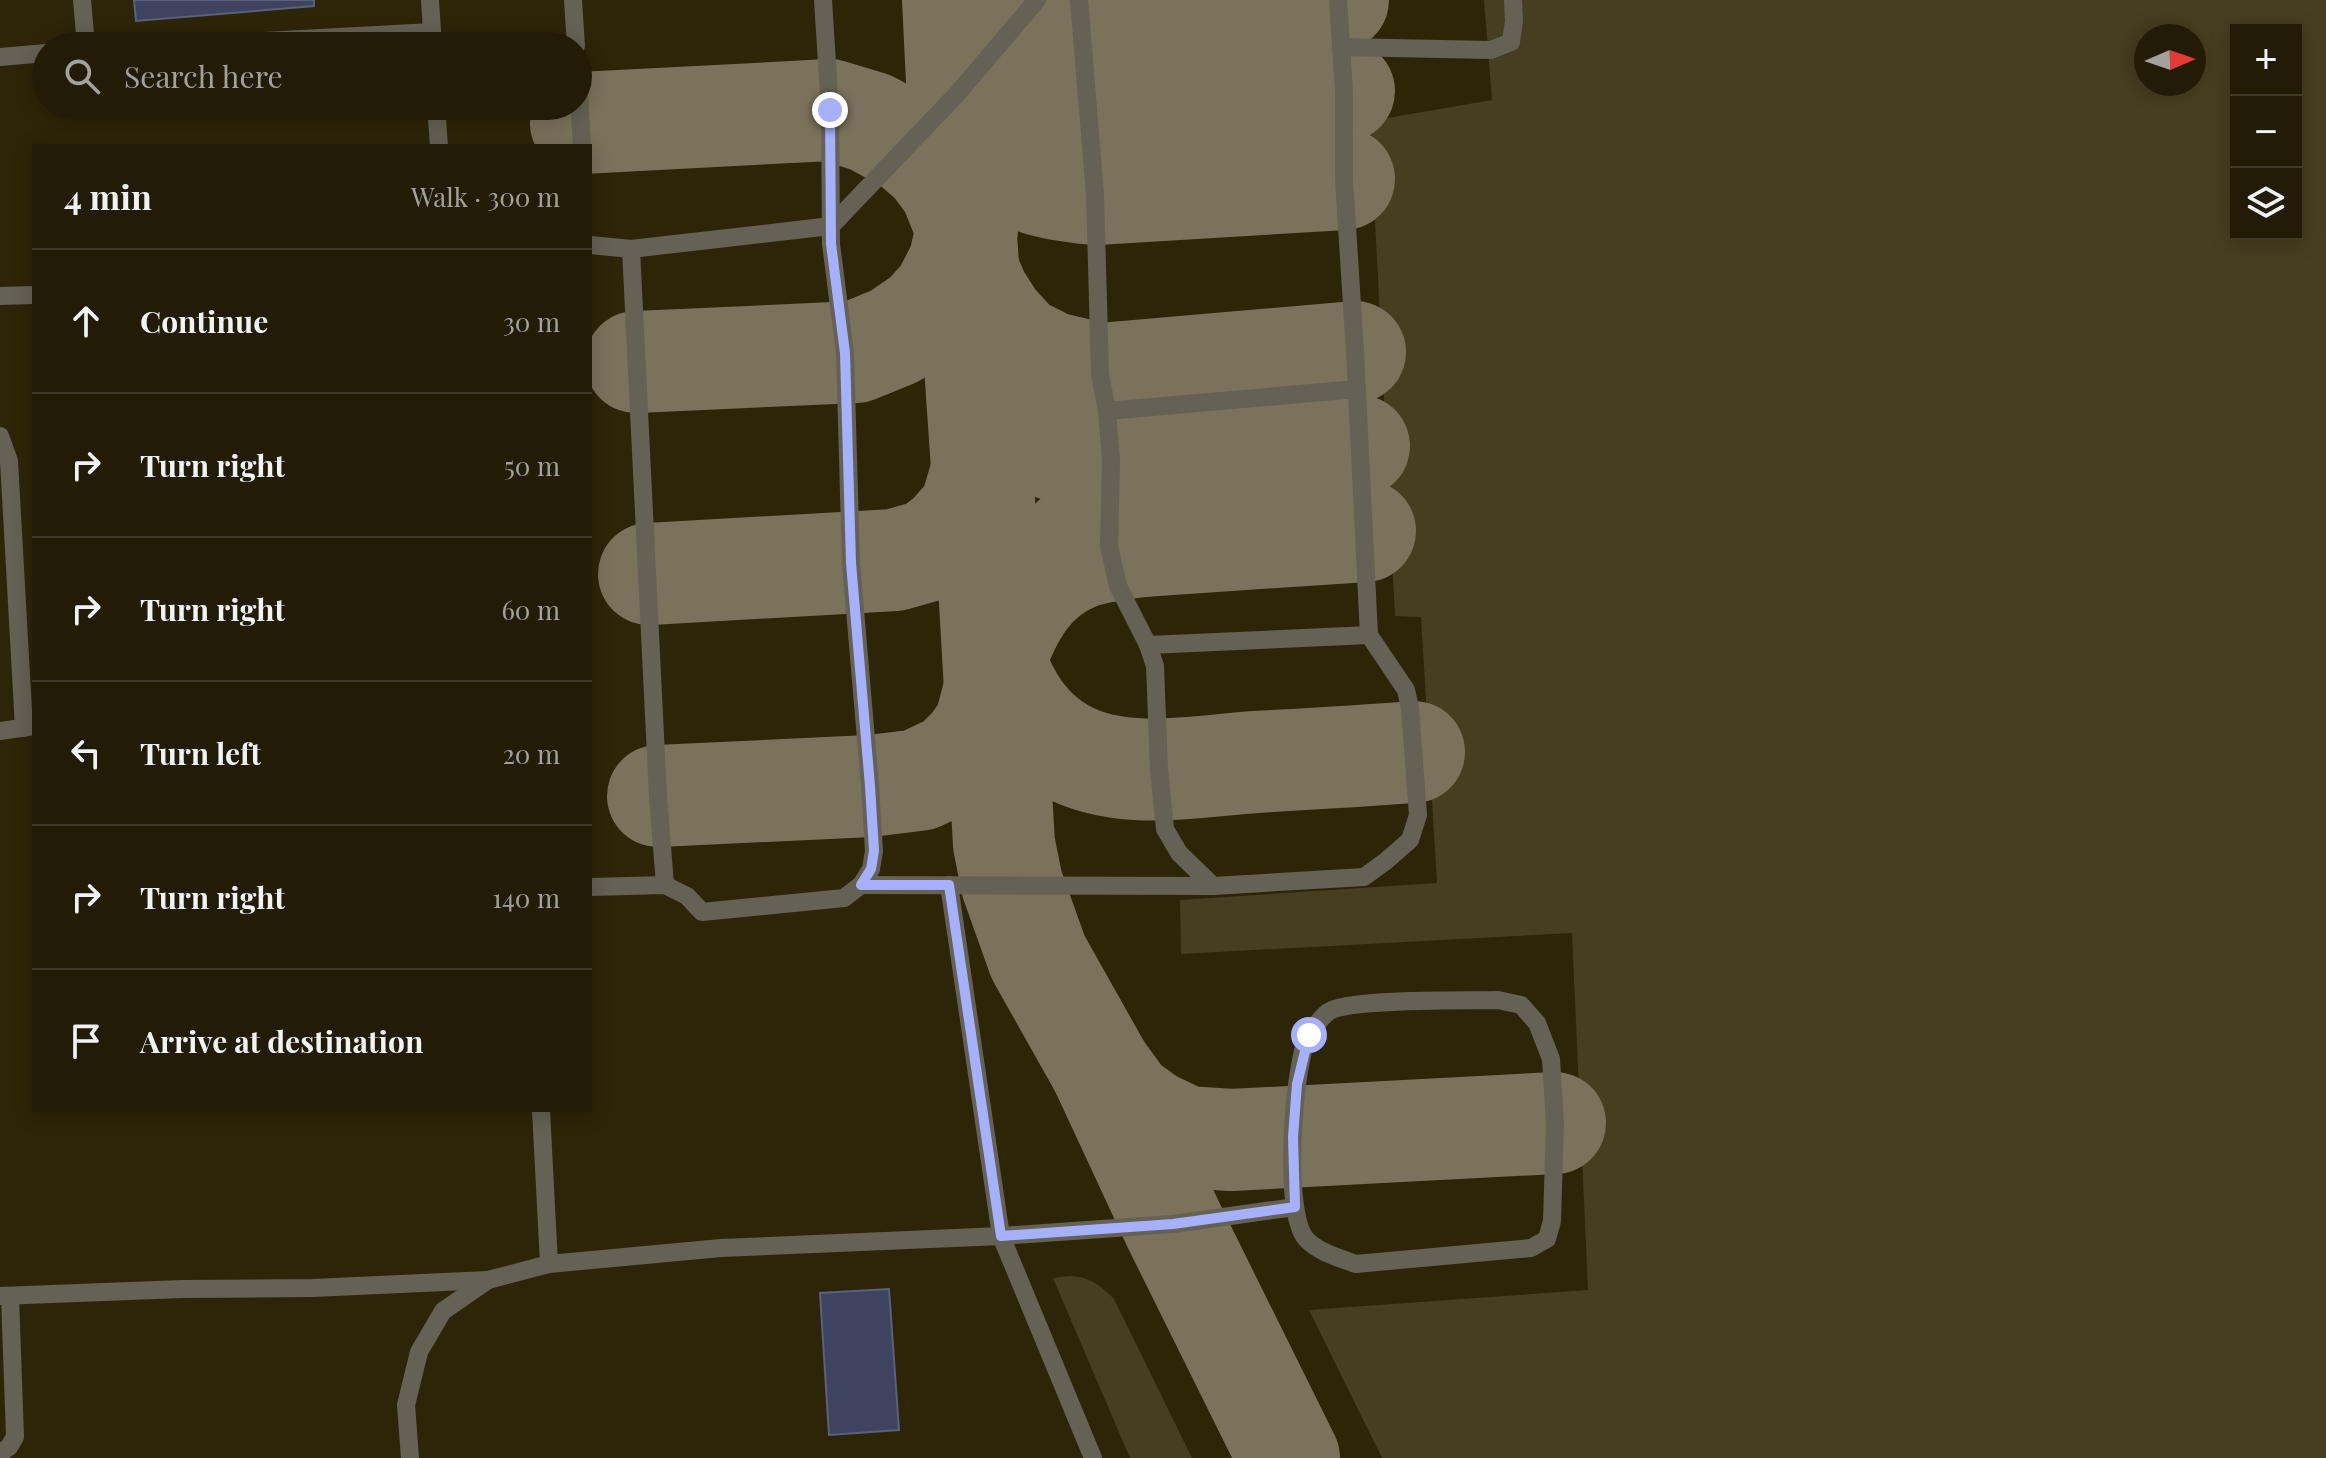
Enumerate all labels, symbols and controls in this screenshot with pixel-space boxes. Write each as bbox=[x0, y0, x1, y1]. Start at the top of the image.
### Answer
north arrow bbox=[2134, 24, 2206, 96]
map controls bbox=[2230, 24, 2302, 240]
button: + bbox=[2230, 24, 2302, 96]
search box bbox=[32, 32, 592, 120]
icon: search bbox=[60, 54, 104, 98]
text: Search here bbox=[124, 56, 283, 96]
route end bbox=[812, 92, 848, 128]
button: − bbox=[2230, 96, 2302, 168]
button: layers bbox=[2230, 168, 2302, 240]
text: 4 min bbox=[64, 173, 152, 219]
text: Walk · 300 m bbox=[411, 179, 560, 214]
icon: ahead bbox=[64, 299, 108, 343]
text: Continue bbox=[140, 301, 268, 341]
text: 30 m bbox=[503, 304, 560, 339]
icon: right bbox=[64, 443, 108, 487]
text: Turn right bbox=[140, 445, 285, 485]
text: 50 m bbox=[504, 448, 560, 483]
icon: right bbox=[64, 587, 108, 631]
text: Turn right bbox=[140, 589, 285, 629]
text: 60 m bbox=[501, 592, 560, 627]
icon: left bbox=[64, 731, 108, 775]
text: Turn left bbox=[140, 733, 261, 773]
text: 20 m bbox=[502, 736, 560, 771]
icon: right bbox=[64, 875, 108, 919]
text: Turn right bbox=[140, 877, 285, 917]
text: 140 m bbox=[492, 880, 560, 915]
route start bbox=[1291, 1017, 1327, 1053]
icon: arrive bbox=[64, 1019, 108, 1063]
text: Arrive at destination bbox=[140, 1021, 423, 1061]

